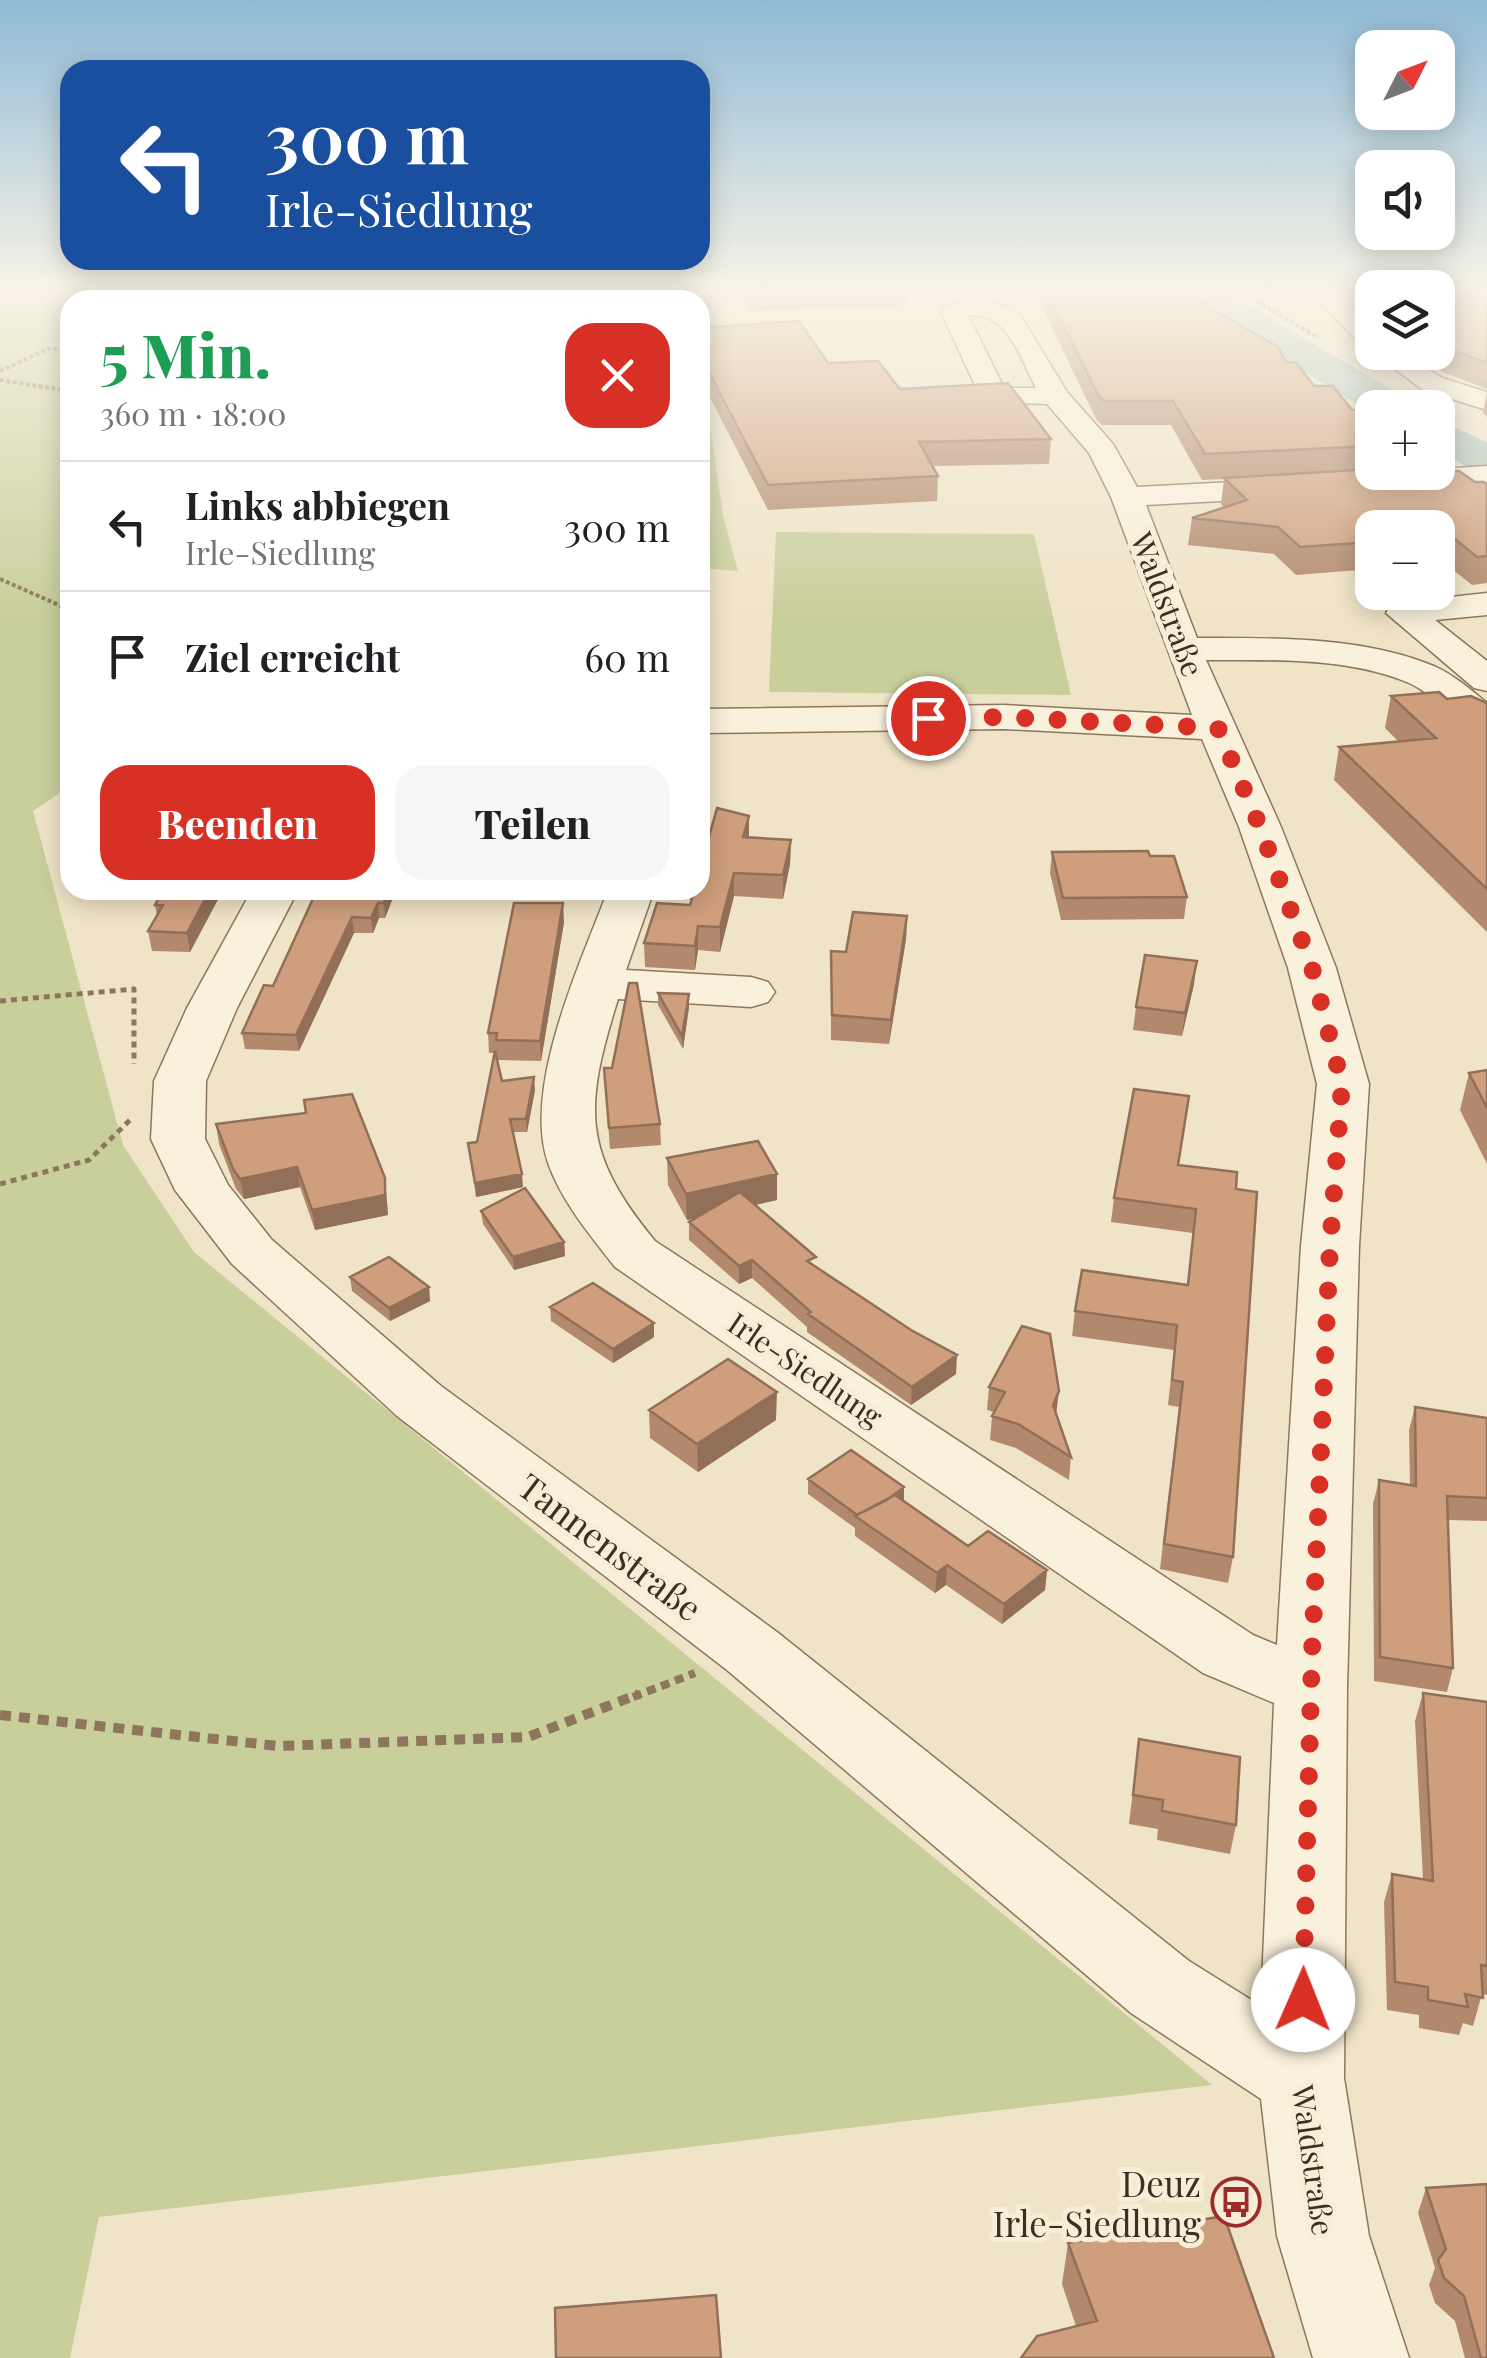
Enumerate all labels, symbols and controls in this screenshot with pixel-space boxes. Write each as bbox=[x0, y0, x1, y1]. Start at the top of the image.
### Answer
north arrow bbox=[1355, 30, 1455, 130]
map controls bbox=[1355, 30, 1455, 610]
text: 300 m bbox=[265, 88, 469, 182]
icon: left bbox=[100, 100, 230, 230]
button: sound bbox=[1355, 150, 1455, 250]
text: Irle-Siedlung bbox=[265, 178, 533, 238]
button: layers bbox=[1355, 270, 1455, 370]
text: 5 Min. bbox=[100, 313, 271, 393]
button: close bbox=[565, 323, 670, 428]
button: + bbox=[1355, 390, 1455, 490]
text: 360 m · 18:00 bbox=[100, 391, 286, 434]
text: Links abbiegen bbox=[185, 479, 450, 530]
icon: left bbox=[100, 499, 155, 554]
text: 300 m bbox=[564, 501, 670, 552]
button: − bbox=[1355, 510, 1455, 610]
street label: Waldstraße bbox=[1122, 525, 1214, 682]
text: Irle-Siedlung bbox=[185, 530, 375, 573]
icon: arrive bbox=[100, 629, 155, 684]
text: Ziel erreicht bbox=[185, 631, 400, 682]
text: 60 m bbox=[584, 631, 670, 682]
pin bbox=[886, 676, 971, 761]
icon: arrive bbox=[901, 691, 956, 746]
button: Beenden bbox=[100, 765, 375, 880]
button: Teilen bbox=[395, 765, 670, 880]
street label: Irle-Siedlung bbox=[721, 1303, 891, 1436]
street label: Tannenstraße bbox=[510, 1462, 712, 1630]
position arrow bbox=[1251, 1948, 1355, 2052]
street label: Waldstraße bbox=[1284, 2081, 1344, 2238]
place label: Deuz Irle-Siedlung bbox=[993, 2159, 1202, 2246]
bus stop icon: Deuz Irle-Siedlung bbox=[1210, 2176, 1262, 2228]

